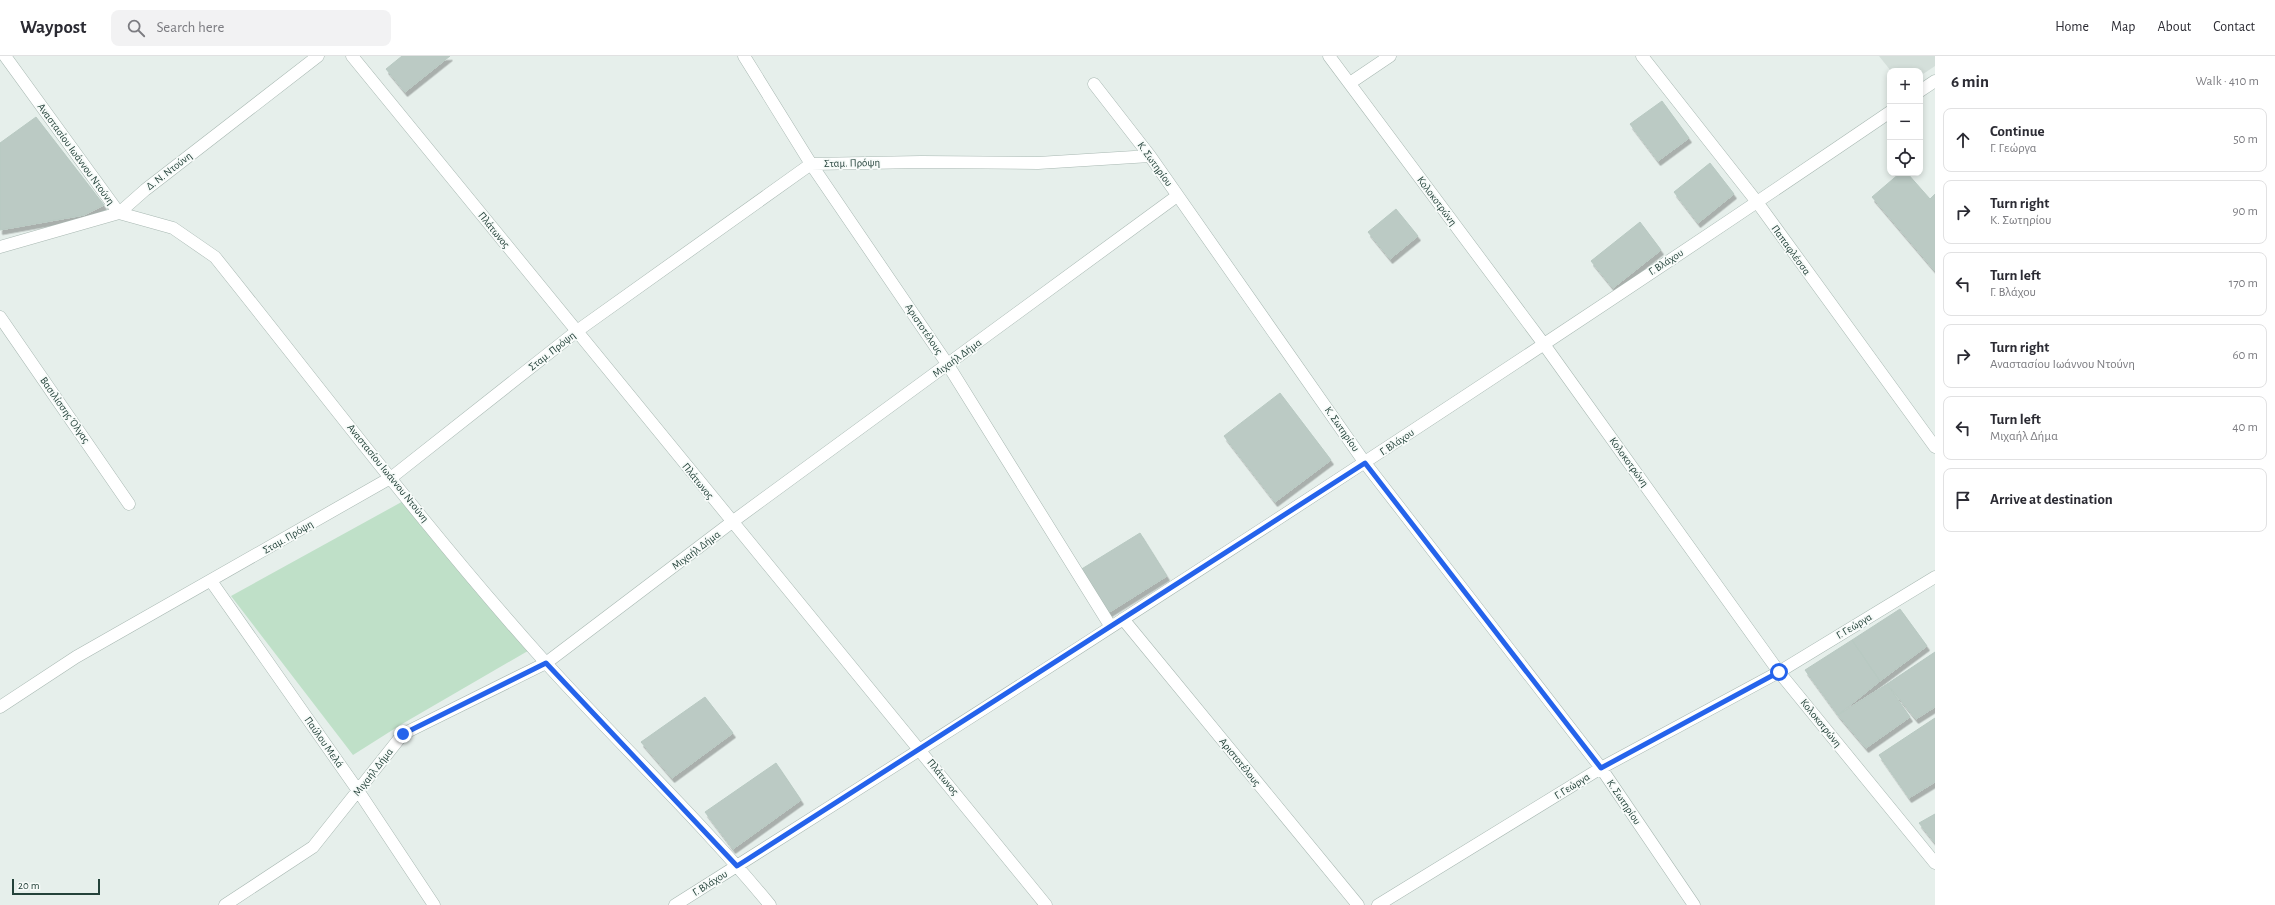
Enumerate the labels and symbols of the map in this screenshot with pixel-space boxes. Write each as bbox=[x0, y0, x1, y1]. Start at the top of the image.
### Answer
street label: Αναστασίου Ιωάννου Ντούνη bbox=[35, 101, 117, 207]
street label: Κ. Σωτηρίου bbox=[1135, 140, 1175, 188]
street label: Δ. Ν. Ντούνη bbox=[144, 150, 194, 192]
street label: Σταμ. Πρόψη bbox=[824, 157, 880, 169]
street label: Κολοκοτρώνη bbox=[1415, 174, 1459, 228]
street label: Πλάτωνος bbox=[476, 210, 512, 250]
street label: Παπαφλέσσα bbox=[1769, 223, 1813, 277]
street label: Γ. Βλάχου bbox=[1647, 247, 1685, 277]
street label: Αριστοτέλους bbox=[903, 302, 945, 356]
street label: Σταμ. Πρόψη bbox=[526, 329, 578, 373]
street label: Μιχαήλ Δήμα bbox=[930, 337, 984, 379]
street label: Βασιλίσσης Όλγας bbox=[38, 375, 92, 445]
street label: Κ. Σωτηρίου bbox=[1323, 405, 1361, 453]
street label: Αναστασίου Ιωάννου Ντούνη bbox=[345, 422, 431, 524]
street label: Γ. Βλάχου bbox=[1378, 427, 1416, 457]
street label: Κολοκοτρώνη bbox=[1607, 435, 1651, 489]
street label: Πλάτωνος bbox=[680, 461, 716, 501]
street label: Σταμ. Πρόψη bbox=[261, 518, 315, 556]
street label: Μιχαήλ Δήμα bbox=[670, 528, 722, 572]
street label: Γ. Γεώργα bbox=[1834, 611, 1874, 641]
route start bbox=[1770, 663, 1788, 681]
street label: Κολοκοτρώνη bbox=[1798, 697, 1844, 749]
street label: Παύλου Μελά bbox=[302, 714, 346, 770]
route end bbox=[394, 725, 412, 743]
street label: Αριστοτέλους bbox=[1217, 736, 1263, 788]
street label: Μιχαήλ Δήμα bbox=[351, 746, 395, 798]
street label: Πλάτωνος bbox=[925, 757, 961, 797]
street label: Γ. Γεώργα bbox=[1552, 771, 1592, 801]
street label: Κ. Σωτηρίου bbox=[1605, 777, 1643, 827]
street label: Γ. Βλάχου bbox=[691, 868, 729, 898]
scale bar bbox=[12, 877, 100, 896]

